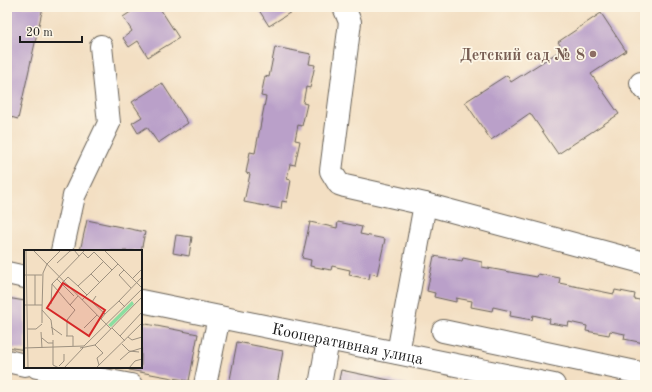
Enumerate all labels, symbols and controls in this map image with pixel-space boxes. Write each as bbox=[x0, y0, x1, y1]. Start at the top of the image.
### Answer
scale bar bbox=[20, 18, 82, 44]
text: 20 m bbox=[26, 27, 53, 39]
place label: Детский сад № 8 bbox=[460, 48, 585, 64]
marker: Детский сад № 8 bbox=[588, 49, 598, 59]
inset map bbox=[24, 250, 142, 368]
street label: Кооперативная улица bbox=[270, 322, 425, 368]

